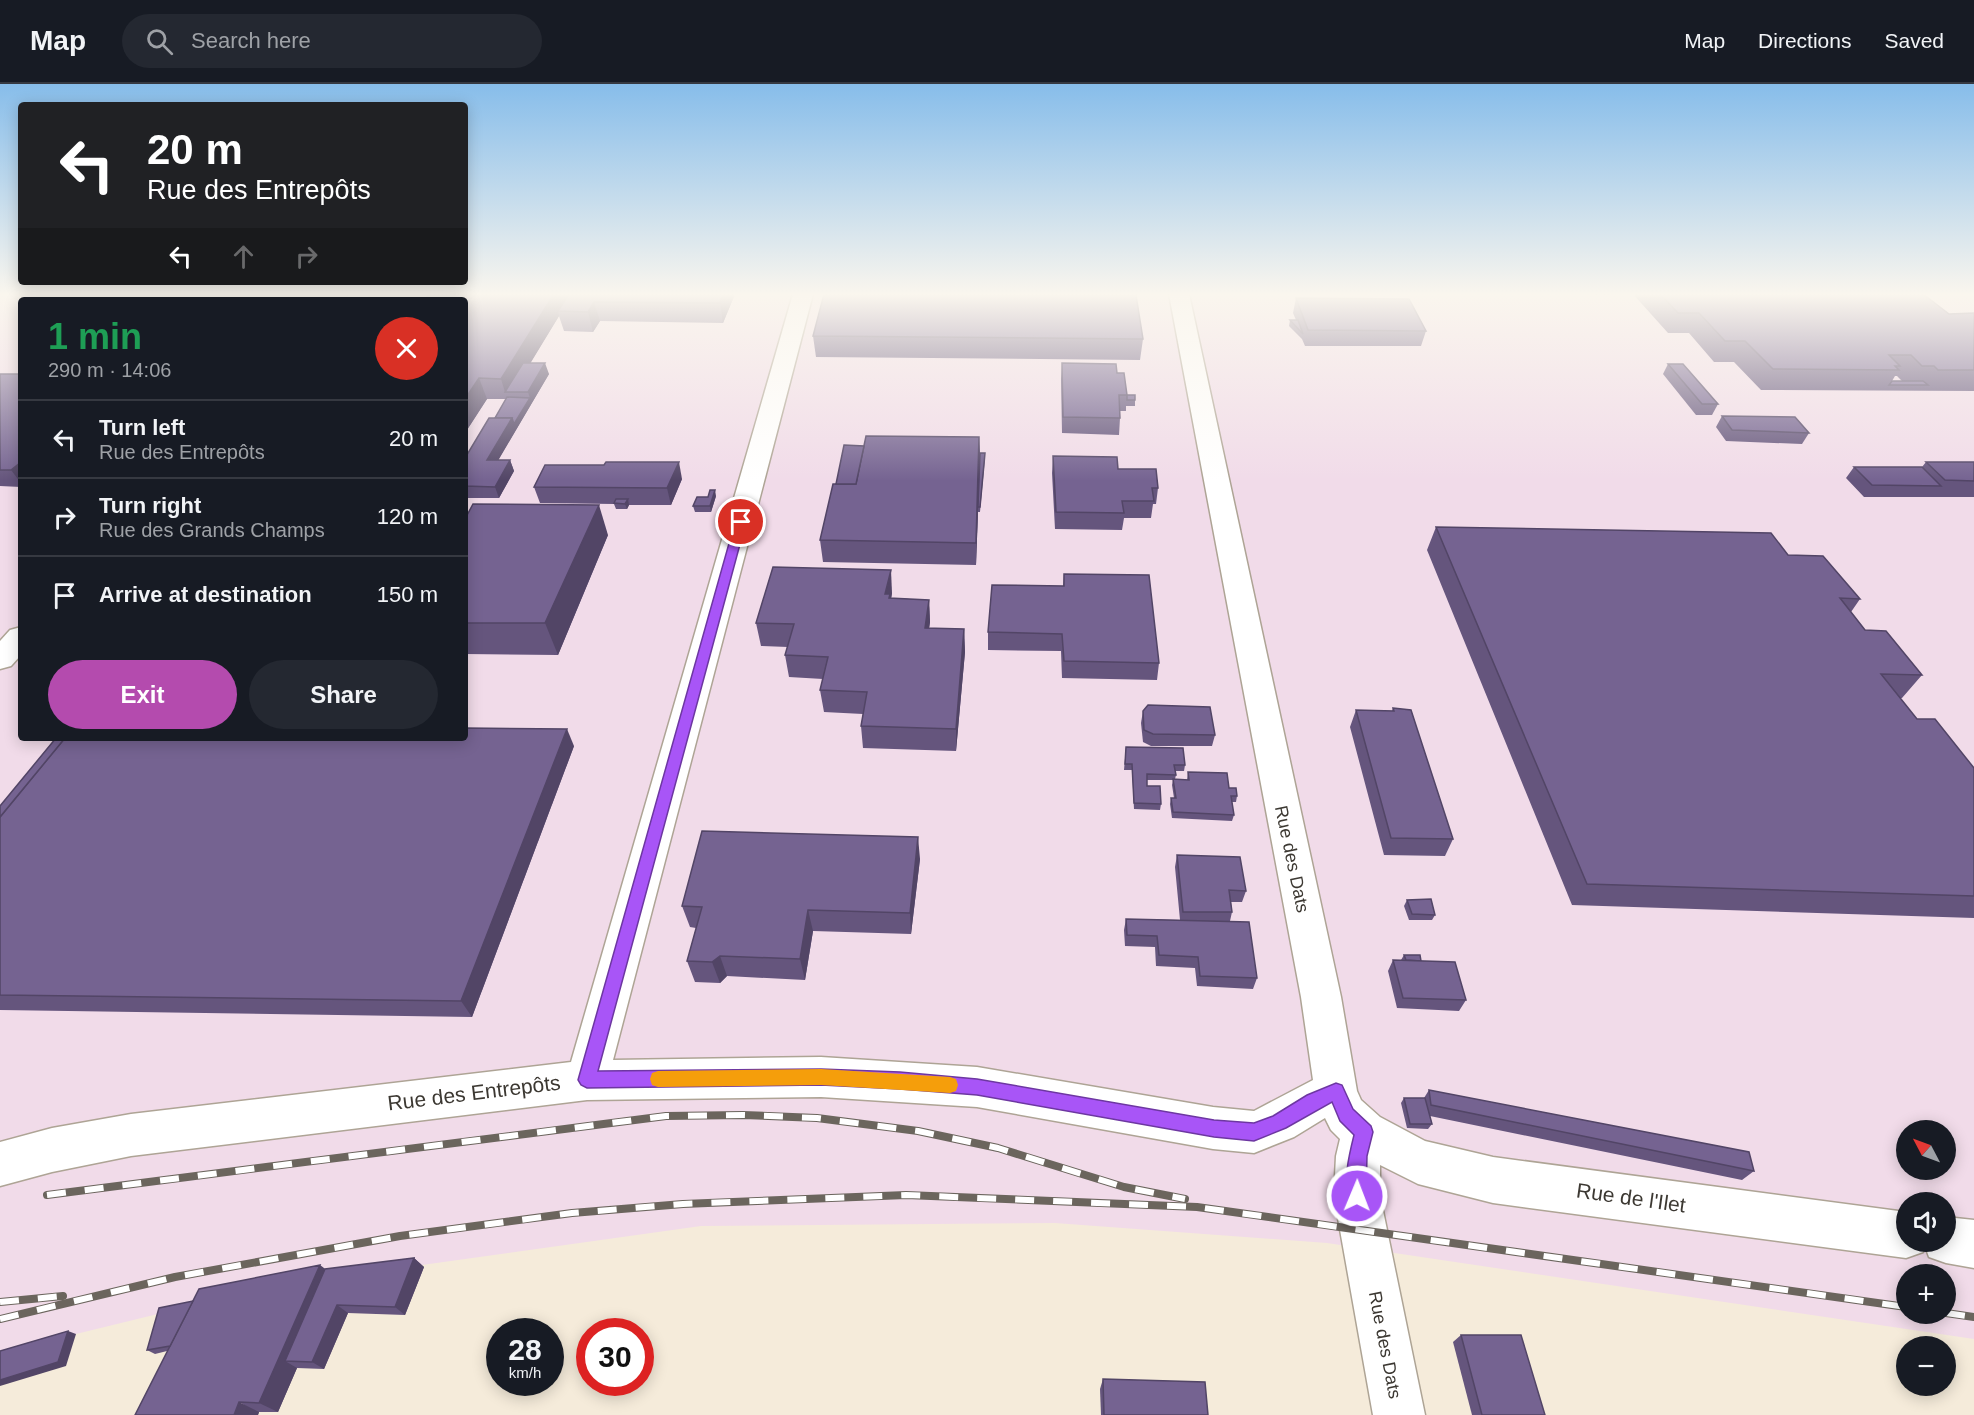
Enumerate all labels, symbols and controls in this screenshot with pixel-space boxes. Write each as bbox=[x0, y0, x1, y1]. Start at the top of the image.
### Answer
search box bbox=[122, 14, 542, 68]
text: Map bbox=[30, 25, 86, 56]
icon: search bbox=[143, 25, 176, 58]
text: Search here bbox=[191, 28, 311, 53]
text: Map bbox=[1684, 29, 1725, 52]
text: Directions bbox=[1758, 29, 1851, 52]
text: Saved bbox=[1884, 29, 1944, 52]
icon: left bbox=[48, 126, 126, 204]
text: 20 m bbox=[147, 126, 243, 173]
text: Rue des Entrepôts bbox=[147, 175, 371, 205]
icon: left bbox=[164, 240, 197, 273]
icon: ahead bbox=[227, 240, 260, 273]
icon: right bbox=[290, 240, 323, 273]
text: 1 min bbox=[48, 316, 142, 357]
button: close bbox=[375, 317, 438, 380]
text: 290 m · 14:06 bbox=[48, 359, 171, 381]
text: Turn left bbox=[99, 415, 185, 440]
icon: left bbox=[48, 423, 81, 456]
text: 20 m bbox=[389, 426, 438, 451]
text: Rue des Entrepôts bbox=[99, 441, 265, 463]
text: Turn right bbox=[99, 493, 201, 518]
pin bbox=[715, 496, 766, 547]
icon: right bbox=[48, 501, 81, 534]
text: 120 m bbox=[377, 504, 438, 529]
icon: arrive bbox=[724, 505, 757, 538]
text: Rue des Grands Champs bbox=[99, 519, 325, 541]
icon: arrive bbox=[48, 579, 81, 612]
text: Arrive at destination bbox=[99, 582, 312, 607]
text: 150 m bbox=[377, 582, 438, 607]
button: Exit bbox=[48, 660, 237, 729]
button: Share bbox=[249, 660, 438, 729]
street label: Rue des Dats bbox=[1271, 804, 1313, 914]
street label: Rue des Entrepôts bbox=[386, 1070, 562, 1115]
north arrow bbox=[1896, 1120, 1956, 1180]
map controls bbox=[1896, 1120, 1956, 1396]
position arrow bbox=[1325, 1164, 1389, 1228]
street label: Rue de l'Ilet bbox=[1575, 1178, 1687, 1217]
button: sound bbox=[1896, 1192, 1956, 1252]
button: + bbox=[1896, 1264, 1956, 1324]
street label: Rue des Dats bbox=[1365, 1290, 1405, 1400]
speed limit sign: 30 bbox=[576, 1318, 654, 1396]
text: 28 bbox=[508, 1333, 542, 1366]
button: − bbox=[1896, 1336, 1956, 1396]
text: km/h bbox=[509, 1364, 541, 1381]

